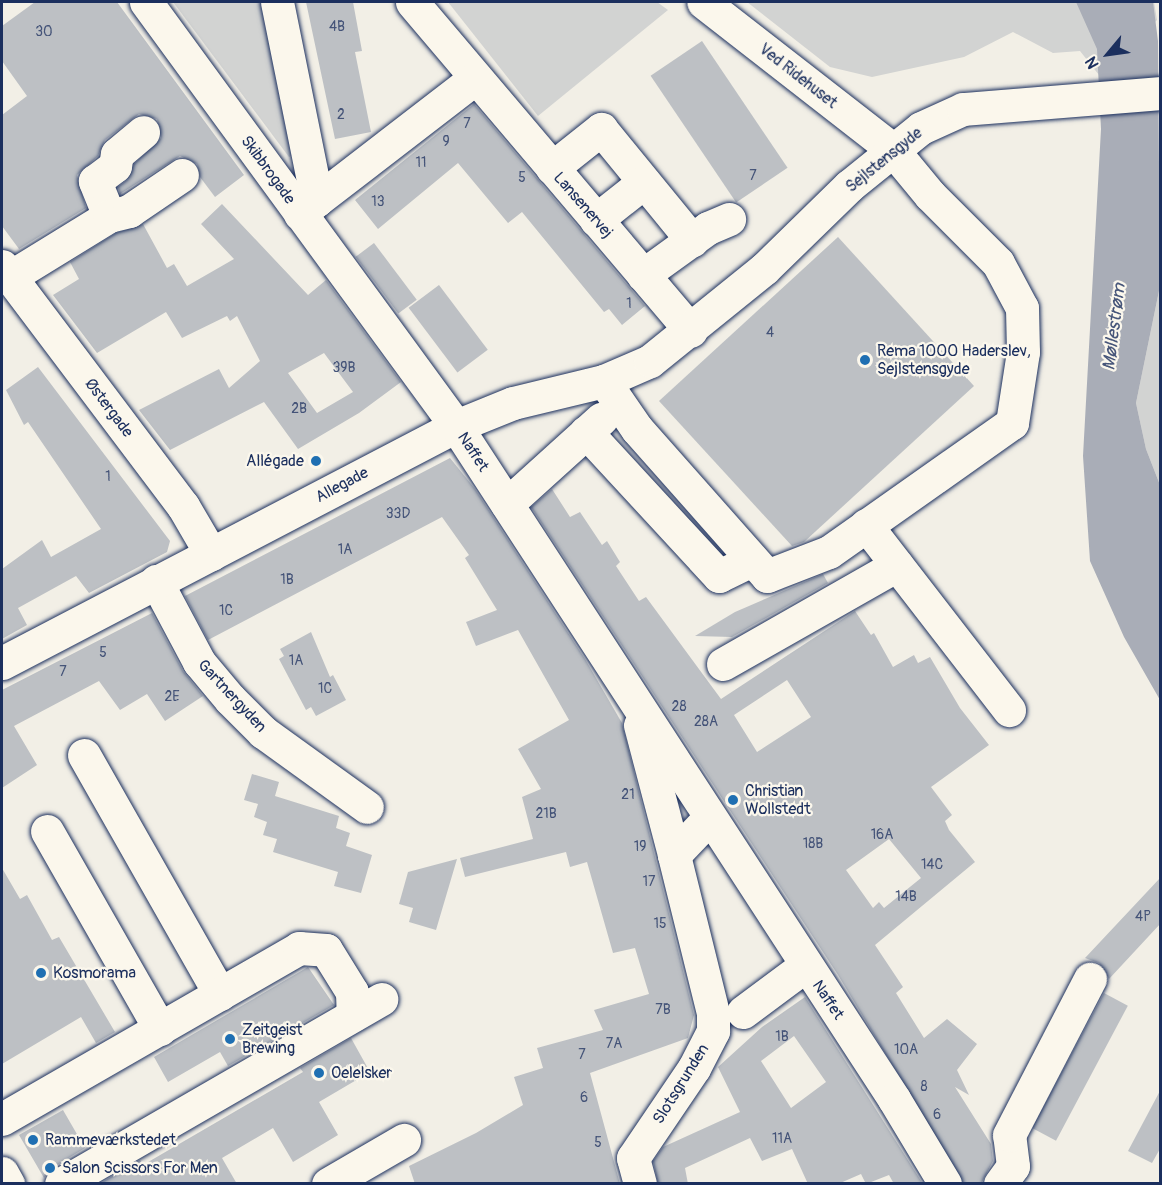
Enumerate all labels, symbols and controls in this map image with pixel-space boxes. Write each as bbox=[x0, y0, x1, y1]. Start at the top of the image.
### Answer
house number: 4B bbox=[329, 19, 345, 35]
house number: 30 bbox=[35, 24, 53, 40]
north arrow bbox=[1078, 24, 1138, 84]
street label: Ved Ridehuset bbox=[755, 40, 841, 112]
text: N bbox=[1081, 53, 1104, 72]
house number: 2 bbox=[337, 107, 345, 123]
house number: 7 bbox=[463, 116, 471, 132]
street label: Sejlstensgyde bbox=[842, 123, 926, 197]
street label: Skibbrogade bbox=[237, 132, 299, 208]
house number: 9 bbox=[442, 134, 450, 150]
house number: 11 bbox=[416, 155, 426, 171]
street label: Lansenervej bbox=[549, 168, 617, 242]
house number: 7 bbox=[749, 168, 757, 184]
house number: 5 bbox=[518, 170, 526, 186]
house number: 13 bbox=[371, 194, 385, 210]
water label: Møllestrøm bbox=[1099, 282, 1131, 372]
house number: 1 bbox=[626, 296, 632, 312]
house number: 4 bbox=[766, 325, 774, 341]
place label: Rema 1000 Haderslev, Sejlstensgyde bbox=[877, 341, 1031, 379]
marker: Rema 1000 Haderslev, Sejlstensgyde bbox=[858, 353, 872, 367]
house number: 39B bbox=[333, 360, 355, 376]
street label: Østergade bbox=[81, 375, 137, 441]
house number: 2B bbox=[291, 401, 307, 417]
street label: Naffet bbox=[453, 429, 493, 475]
place label: Allégade bbox=[246, 451, 304, 471]
marker: Allégade bbox=[309, 454, 323, 468]
street label: Allegade bbox=[312, 463, 372, 507]
house number: 1 bbox=[105, 469, 111, 485]
house number: 33D bbox=[386, 506, 410, 522]
house number: 1A bbox=[338, 542, 352, 558]
house number: 1B bbox=[280, 572, 294, 588]
house number: 1C bbox=[219, 603, 233, 619]
house number: 5 bbox=[99, 645, 107, 661]
house number: 1A bbox=[289, 653, 303, 669]
street label: Gartnergyden bbox=[193, 656, 271, 736]
house number: 7 bbox=[59, 664, 67, 680]
house number: 1C bbox=[318, 681, 332, 697]
house number: 2E bbox=[164, 689, 180, 705]
house number: 28 bbox=[672, 699, 686, 715]
house number: 28A bbox=[694, 714, 718, 730]
place label: Christian Wollstedt bbox=[745, 781, 811, 819]
house number: 21 bbox=[621, 787, 635, 803]
marker: Christian Wollstedt bbox=[726, 793, 740, 807]
house number: 21B bbox=[535, 806, 557, 822]
house number: 16A bbox=[871, 827, 893, 843]
house number: 18B bbox=[803, 836, 823, 852]
house number: 19 bbox=[634, 839, 646, 855]
house number: 14C bbox=[921, 857, 943, 873]
house number: 17 bbox=[643, 874, 655, 890]
house number: 14B bbox=[895, 889, 917, 905]
house number: 4P bbox=[1135, 909, 1151, 925]
house number: 15 bbox=[653, 916, 667, 932]
place label: Kosmorama bbox=[53, 963, 136, 983]
marker: Kosmorama bbox=[34, 966, 48, 980]
street label: Naffet bbox=[808, 977, 848, 1023]
house number: 7B bbox=[655, 1002, 671, 1018]
place label: Zeitgeist Brewing bbox=[242, 1020, 302, 1058]
house number: 1B bbox=[775, 1029, 789, 1045]
marker: Zeitgeist Brewing bbox=[223, 1032, 237, 1046]
house number: 7A bbox=[606, 1036, 622, 1052]
street label: Slotsgrunden bbox=[649, 1040, 713, 1128]
house number: 10A bbox=[894, 1042, 918, 1058]
house number: 7 bbox=[578, 1047, 586, 1063]
place label: Oelelsker bbox=[331, 1063, 392, 1083]
marker: Oelelsker bbox=[312, 1066, 326, 1080]
house number: 8 bbox=[920, 1079, 928, 1095]
house number: 6 bbox=[580, 1090, 588, 1106]
house number: 6 bbox=[933, 1107, 941, 1123]
place label: Rammeværkstedet bbox=[45, 1130, 176, 1150]
house number: 11A bbox=[772, 1131, 792, 1147]
marker: Rammeværkstedet bbox=[26, 1133, 40, 1147]
house number: 5 bbox=[594, 1135, 602, 1151]
place label: Salon Scissors For Men bbox=[62, 1158, 218, 1178]
marker: Salon Scissors For Men bbox=[43, 1161, 57, 1175]

